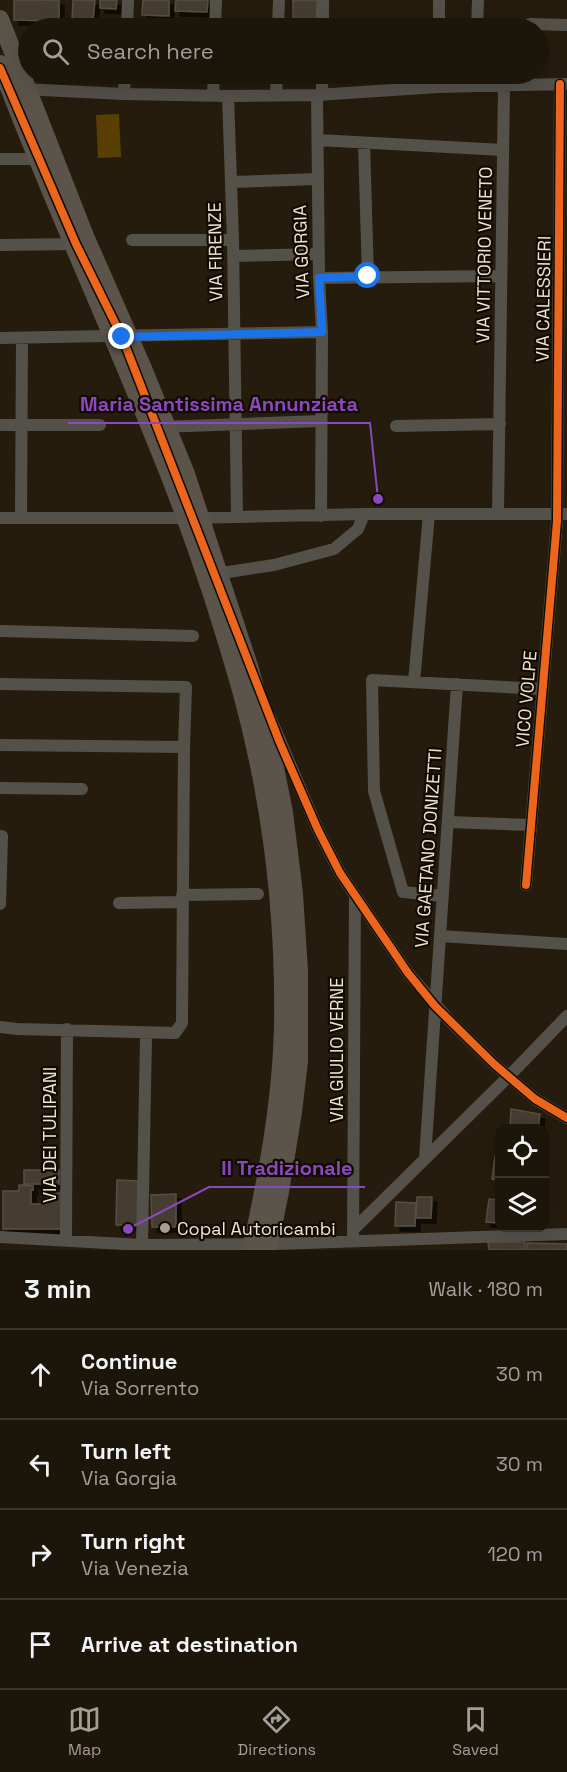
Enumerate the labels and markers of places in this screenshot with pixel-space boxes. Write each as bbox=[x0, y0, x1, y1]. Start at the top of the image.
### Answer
callout: Maria Santissima Annunziata bbox=[68, 385, 370, 423]
callout: Il Tradizionale bbox=[209, 1149, 365, 1187]
place label: Copal Autoricambi bbox=[177, 1217, 336, 1240]
marker: Copal Autoricambi bbox=[158, 1221, 172, 1235]

